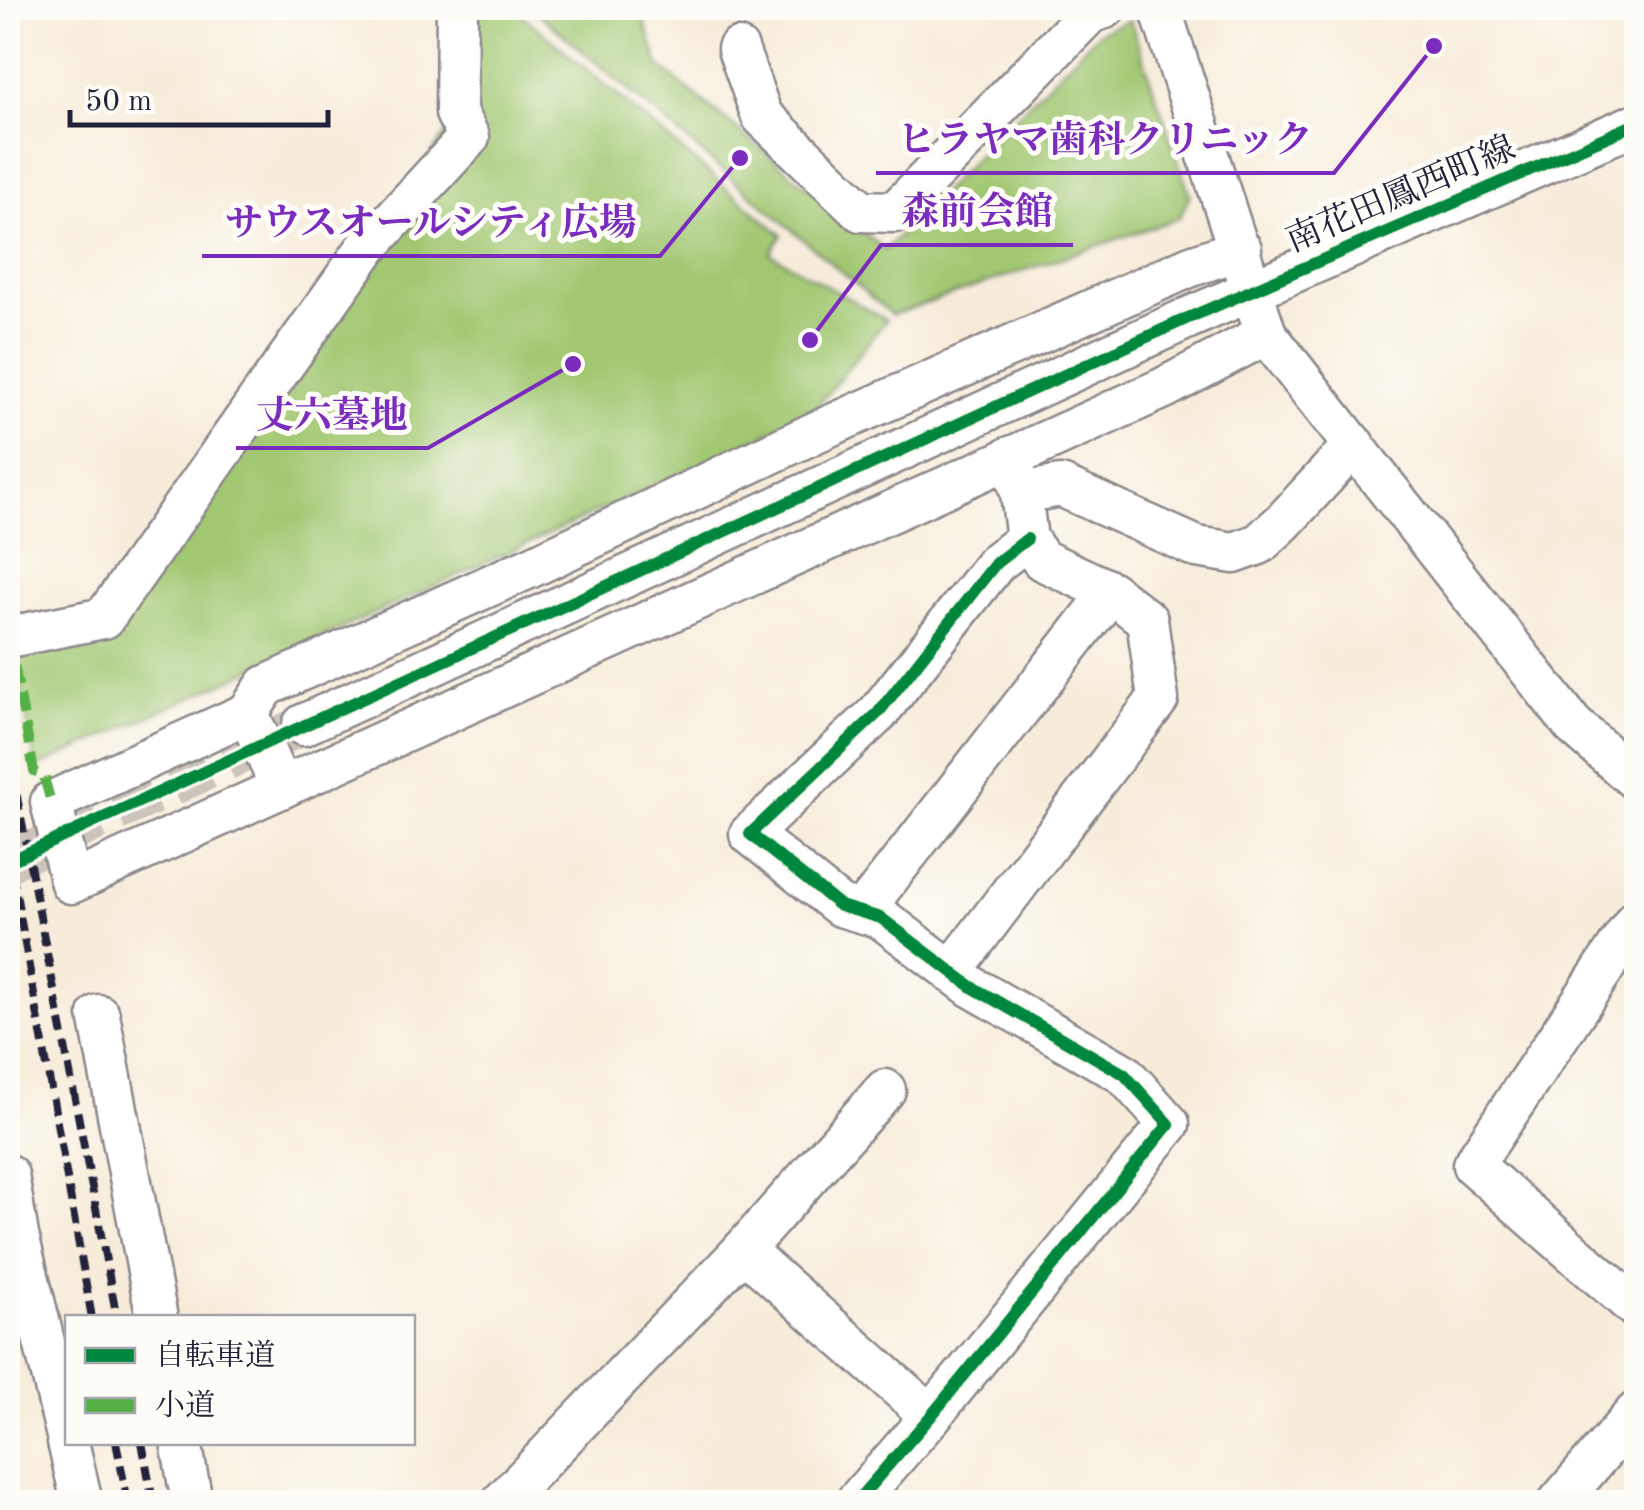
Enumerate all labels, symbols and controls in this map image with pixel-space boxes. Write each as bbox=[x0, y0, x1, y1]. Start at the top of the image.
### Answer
scale bar bbox=[70, 65, 328, 127]
text: 50 m bbox=[85, 87, 152, 117]
callout: ヒラヤマ歯科クリニック bbox=[876, 105, 1334, 173]
text: ヒラヤマ歯科クリニック bbox=[897, 119, 1313, 161]
street label: 南花田鳳西町線 bbox=[1280, 129, 1521, 259]
callout: 森前会館 bbox=[881, 177, 1073, 245]
callout: サウスオールシティ広場 bbox=[202, 188, 660, 256]
text: 森前会館 bbox=[901, 191, 1053, 233]
text: サウスオールシティ広場 bbox=[225, 202, 637, 244]
callout: 丈六墓地 bbox=[236, 380, 428, 448]
text: 丈六墓地 bbox=[256, 395, 408, 437]
legend bbox=[65, 1315, 415, 1445]
text: 自転車道 bbox=[155, 1339, 275, 1372]
text: 小道 bbox=[155, 1389, 215, 1422]

